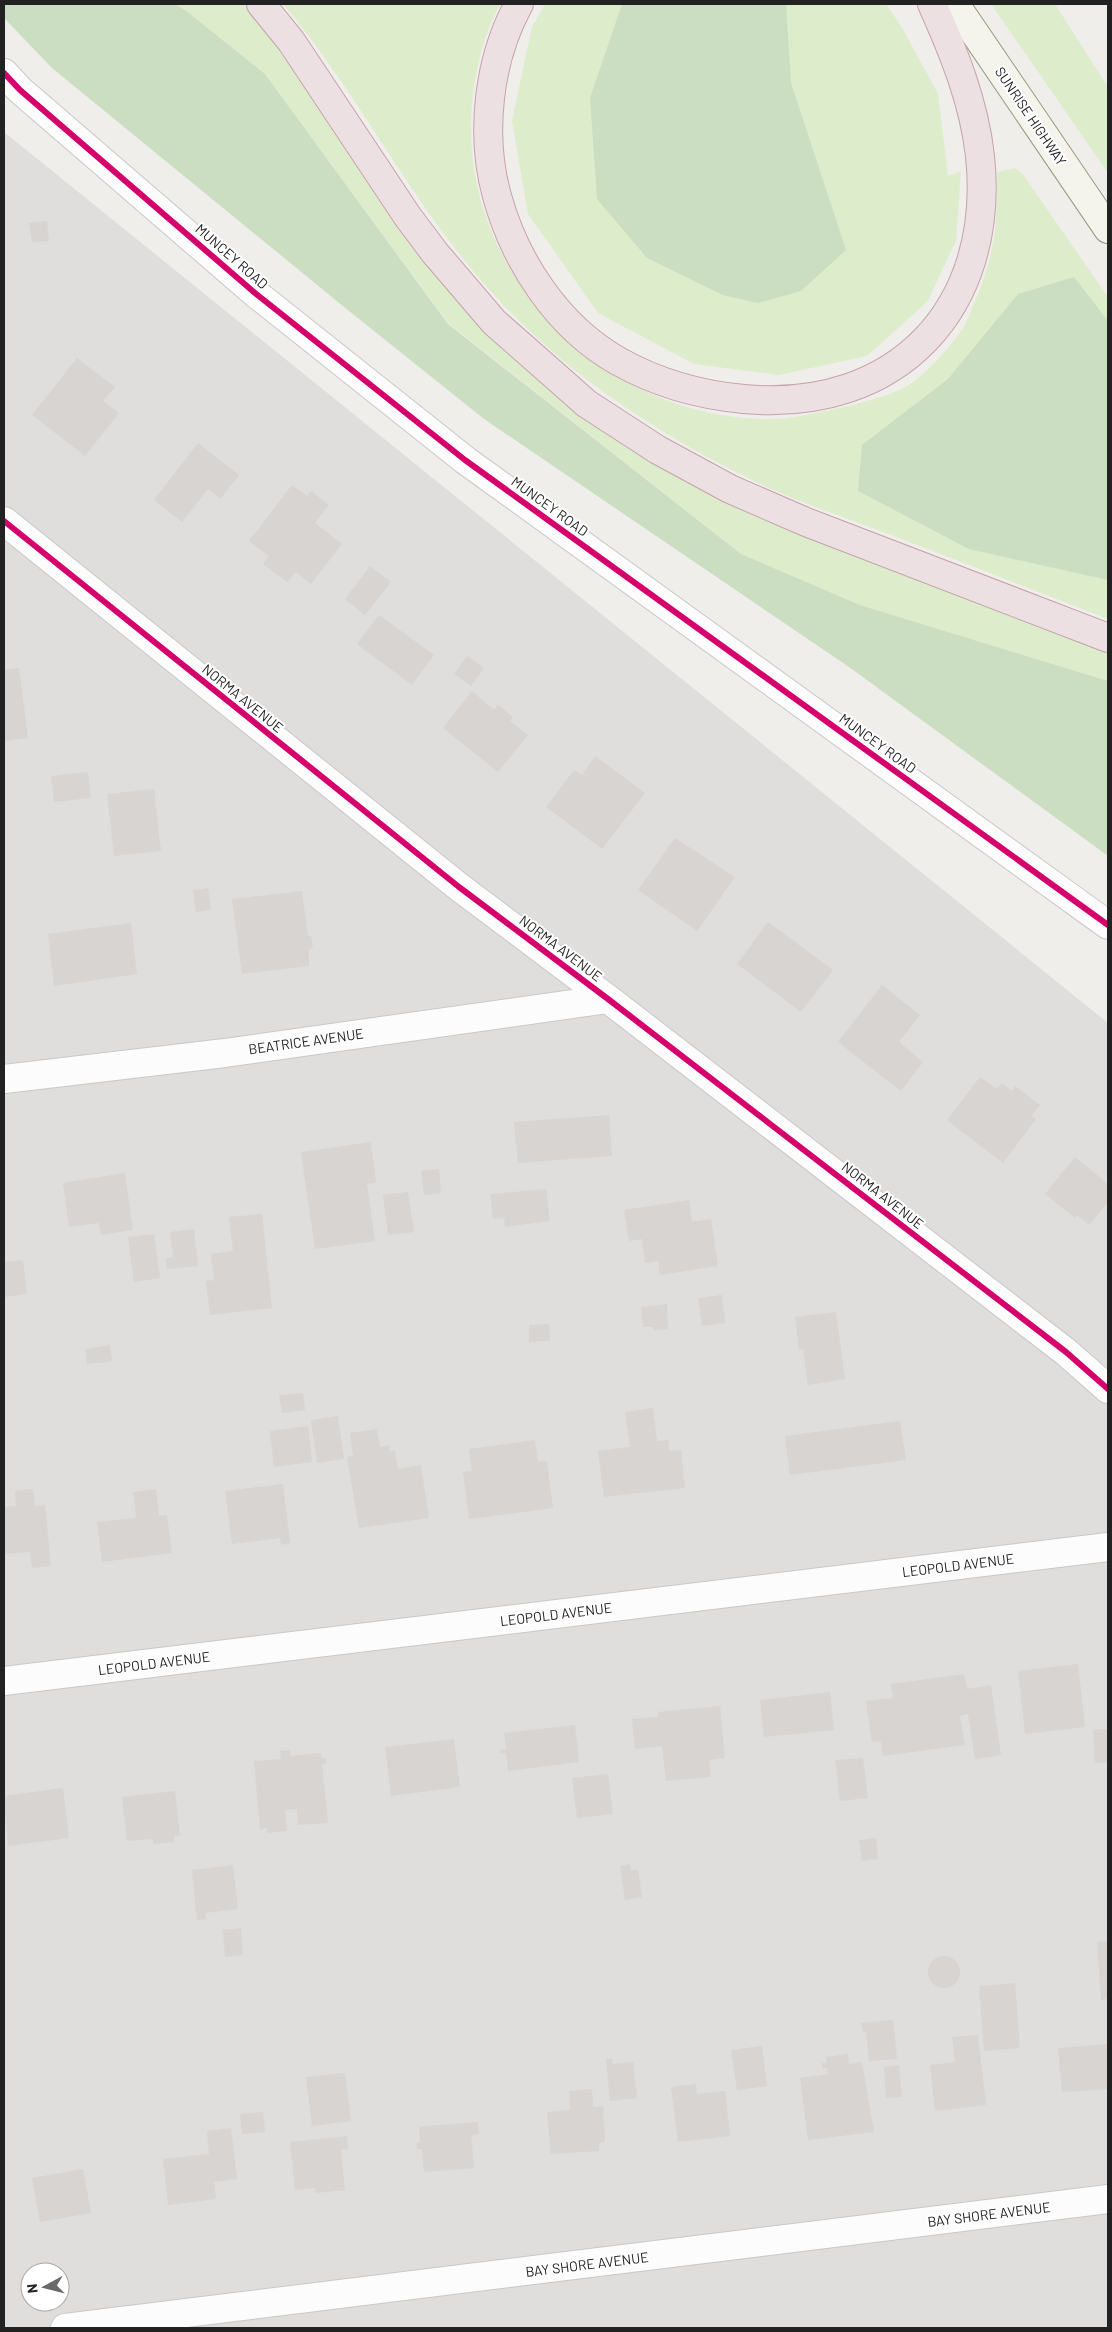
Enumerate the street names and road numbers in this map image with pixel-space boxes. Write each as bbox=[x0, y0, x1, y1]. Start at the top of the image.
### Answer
street label: SUNRISE HIGHWAY bbox=[992, 63, 1070, 169]
street label: MUNCEY ROAD bbox=[192, 220, 272, 292]
street label: MUNCEY ROAD bbox=[508, 472, 592, 540]
street label: NORMA AVENUE bbox=[199, 660, 287, 736]
street label: MUNCEY ROAD bbox=[836, 709, 920, 777]
street label: NORMA AVENUE bbox=[516, 911, 606, 985]
street label: BEATRICE AVENUE bbox=[247, 1025, 365, 1057]
street label: NORMA AVENUE bbox=[839, 1158, 927, 1232]
street label: LEOPOLD AVENUE bbox=[901, 1550, 1015, 1580]
street label: LEOPOLD AVENUE bbox=[499, 1599, 613, 1629]
street label: LEOPOLD AVENUE bbox=[97, 1648, 211, 1678]
street label: BAY SHORE AVENUE bbox=[926, 2198, 1052, 2230]
street label: BAY SHORE AVENUE bbox=[524, 2248, 650, 2280]

